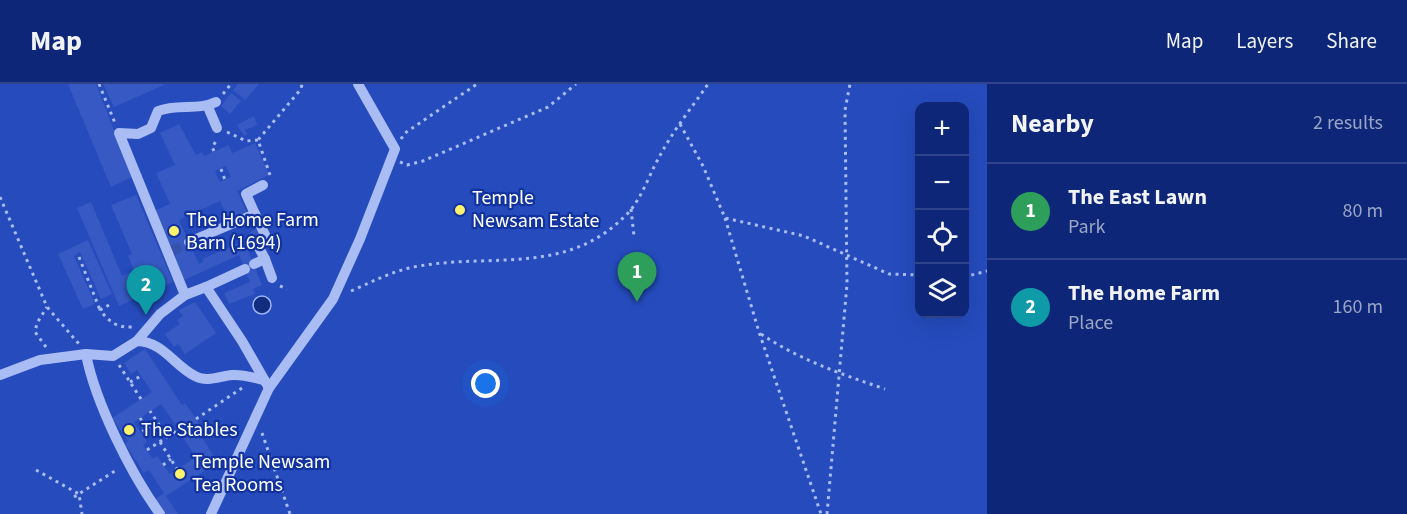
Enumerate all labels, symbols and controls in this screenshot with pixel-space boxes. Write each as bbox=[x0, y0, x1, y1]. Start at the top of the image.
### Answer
text: Map bbox=[30, 21, 82, 61]
text: Map bbox=[1166, 26, 1203, 56]
text: Layers bbox=[1236, 26, 1293, 56]
text: Share bbox=[1326, 26, 1377, 56]
map controls bbox=[915, 102, 969, 318]
button: + bbox=[915, 102, 969, 156]
text: Nearby bbox=[1011, 105, 1094, 142]
text: 2 results bbox=[1313, 109, 1383, 137]
button: − bbox=[915, 156, 969, 210]
text: The East Lawn bbox=[1068, 181, 1207, 213]
place label: Temple Newsam Estate bbox=[472, 184, 600, 235]
text: 1 bbox=[1025, 197, 1036, 225]
text: 80 m bbox=[1343, 197, 1383, 225]
marker: Temple Newsam Estate bbox=[453, 203, 467, 217]
place label: The Home Farm Barn (1694) bbox=[186, 206, 319, 257]
button: locate bbox=[915, 210, 969, 264]
text: Park bbox=[1068, 213, 1105, 241]
marker: The Home Farm Barn (1694) bbox=[167, 224, 181, 238]
pin: 1 bbox=[618, 252, 656, 302]
button: layers bbox=[915, 264, 969, 318]
pin: 2 bbox=[126, 266, 166, 315]
text: The Home Farm bbox=[1068, 277, 1220, 309]
text: 2 bbox=[1025, 293, 1036, 321]
text: 160 m bbox=[1333, 293, 1383, 321]
text: Place bbox=[1068, 309, 1113, 337]
your location bbox=[471, 369, 500, 398]
place label: The Stables bbox=[141, 416, 238, 444]
marker: The Stables bbox=[122, 423, 136, 437]
place label: Temple Newsam Tea Rooms bbox=[192, 448, 330, 499]
marker: Temple Newsam Tea Rooms bbox=[173, 467, 187, 481]

